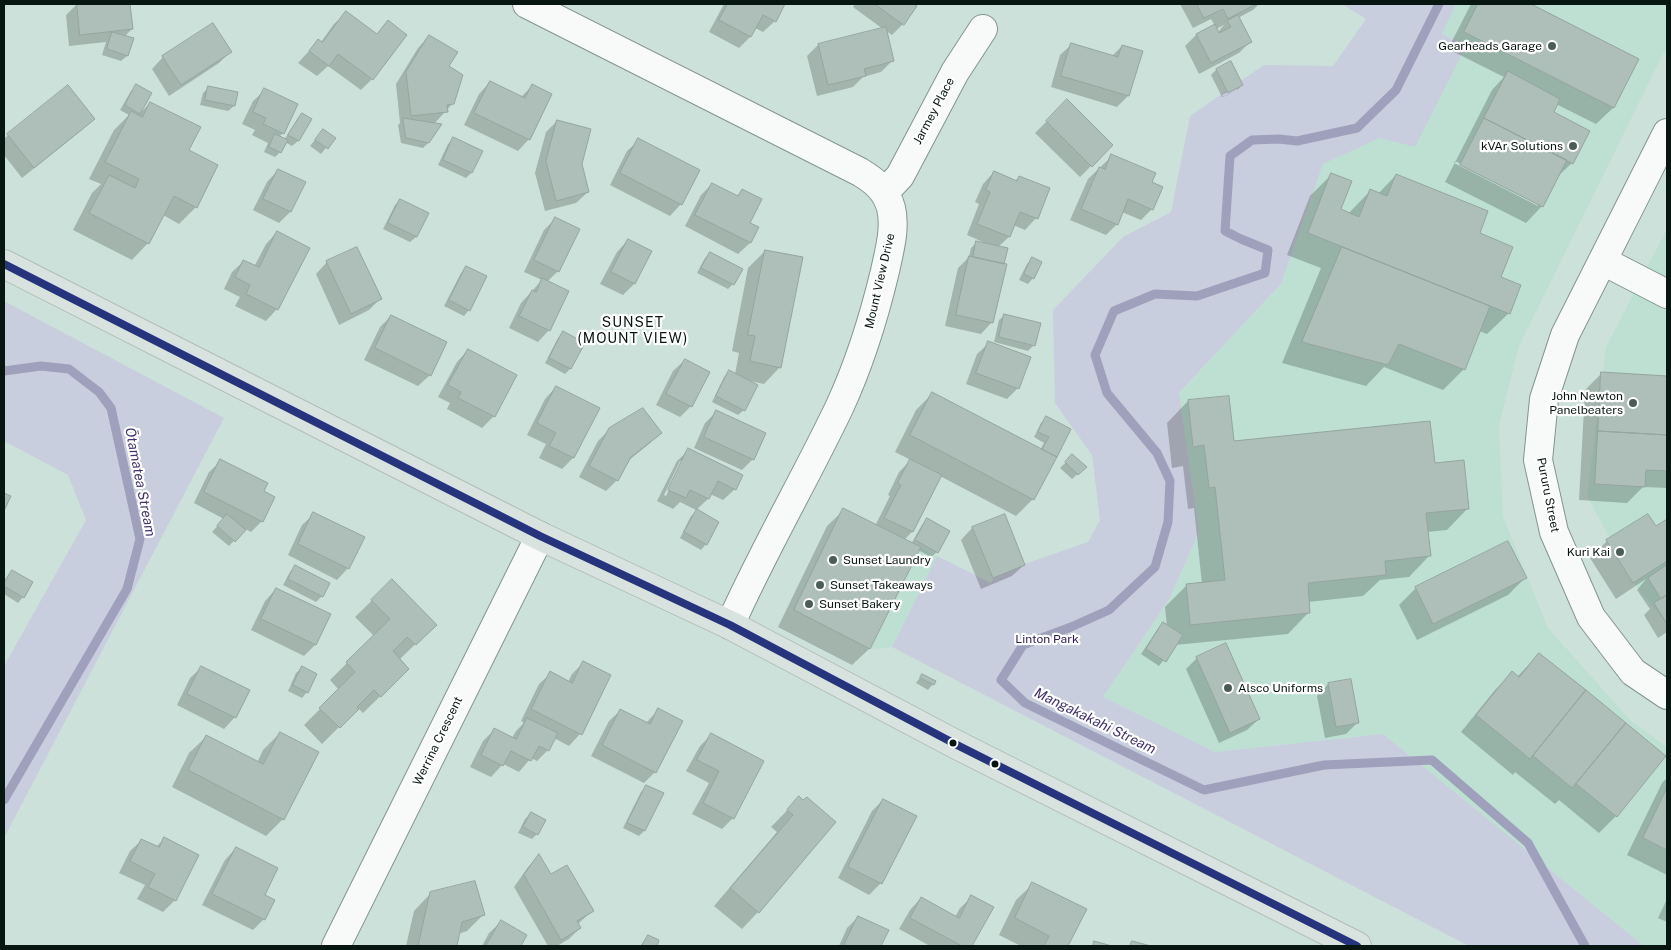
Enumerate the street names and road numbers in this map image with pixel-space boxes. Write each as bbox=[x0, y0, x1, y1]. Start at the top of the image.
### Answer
street label: Jarmey Place bbox=[910, 75, 958, 147]
street label: Mount View Drive bbox=[862, 232, 898, 330]
street label: Pururu Street bbox=[1534, 456, 1562, 534]
street label: Werrina Crescent bbox=[410, 694, 466, 788]

